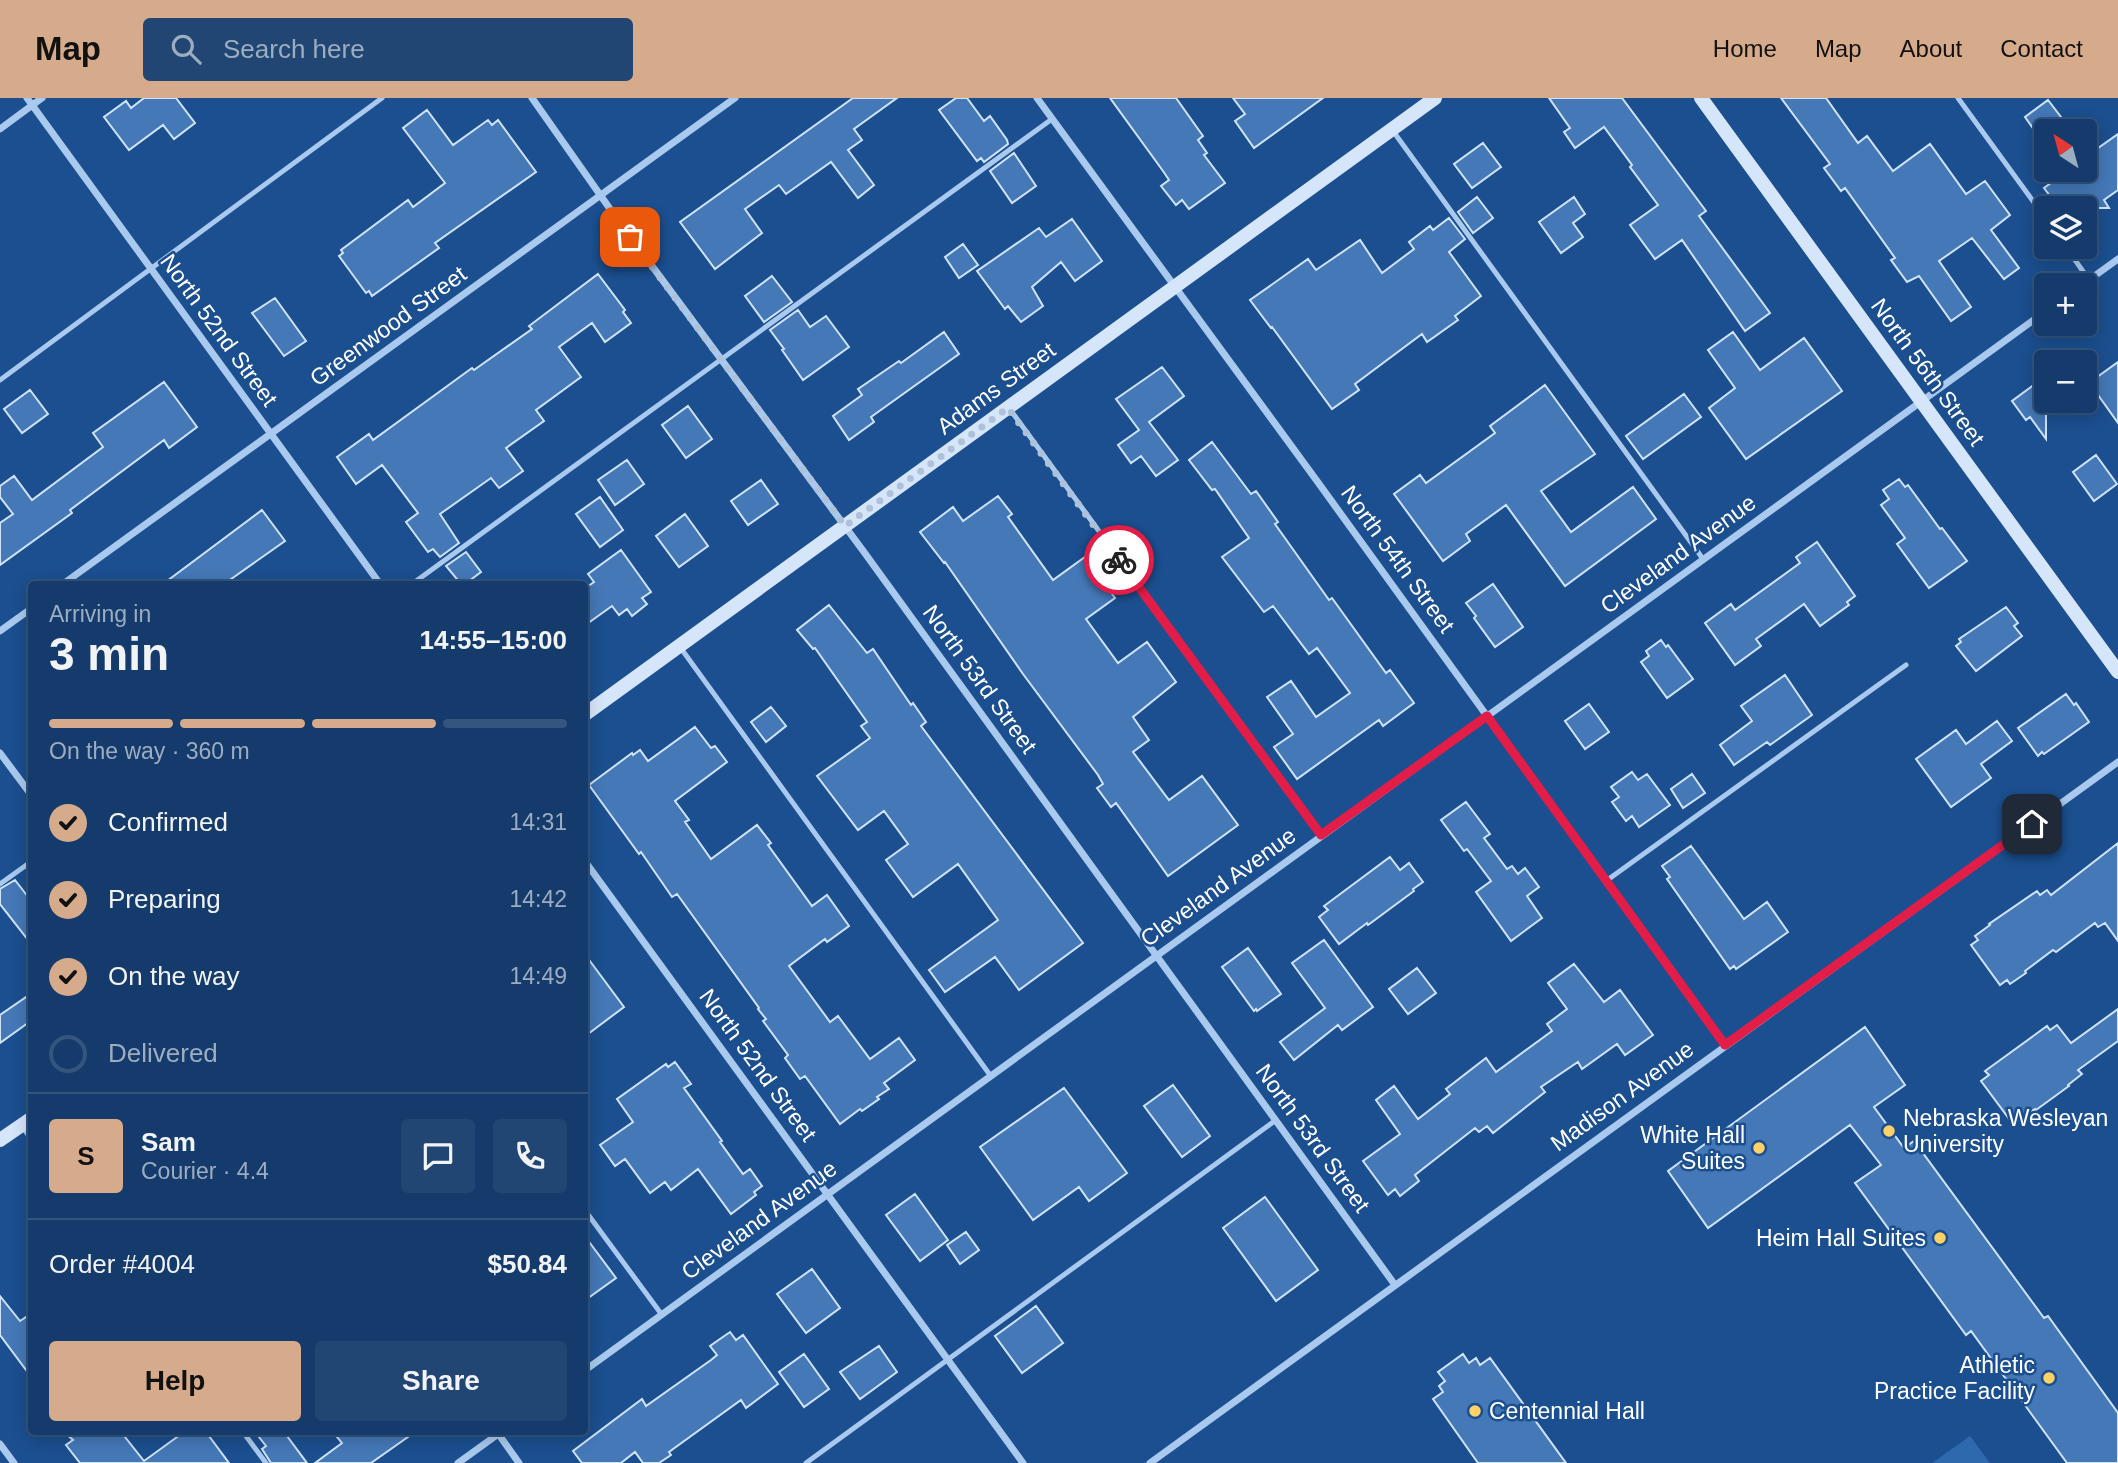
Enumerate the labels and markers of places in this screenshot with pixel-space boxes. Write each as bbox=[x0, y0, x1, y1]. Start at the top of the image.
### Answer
pin bbox=[600, 207, 660, 267]
pin bbox=[2002, 794, 2062, 854]
place label: Nebraska Wesleyan University bbox=[1903, 1105, 2108, 1157]
place label: White Hall Suites bbox=[1640, 1122, 1745, 1174]
marker: Nebraska Wesleyan University bbox=[1881, 1123, 1897, 1139]
marker: White Hall Suites bbox=[1751, 1140, 1767, 1156]
place label: Heim Hall Suites bbox=[1756, 1225, 1926, 1251]
marker: Heim Hall Suites bbox=[1932, 1230, 1948, 1246]
place label: Athletic Practice Facility bbox=[1874, 1352, 2035, 1404]
marker: Athletic Practice Facility bbox=[2041, 1370, 2057, 1386]
place label: Centennial Hall bbox=[1489, 1398, 1645, 1424]
marker: Centennial Hall bbox=[1467, 1403, 1483, 1419]

